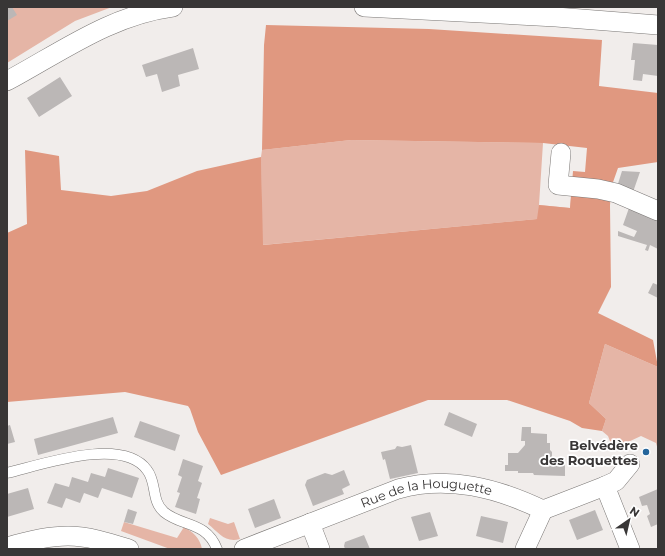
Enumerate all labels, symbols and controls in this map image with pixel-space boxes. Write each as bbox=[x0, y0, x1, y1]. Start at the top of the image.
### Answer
place label: Belvédère des Roquettes bbox=[540, 437, 638, 468]
marker: Belvédère des Roquettes bbox=[641, 447, 651, 457]
street label: Rue de la Houguette bbox=[358, 475, 494, 511]
north arrow bbox=[609, 500, 649, 540]
text: N bbox=[627, 503, 642, 520]

